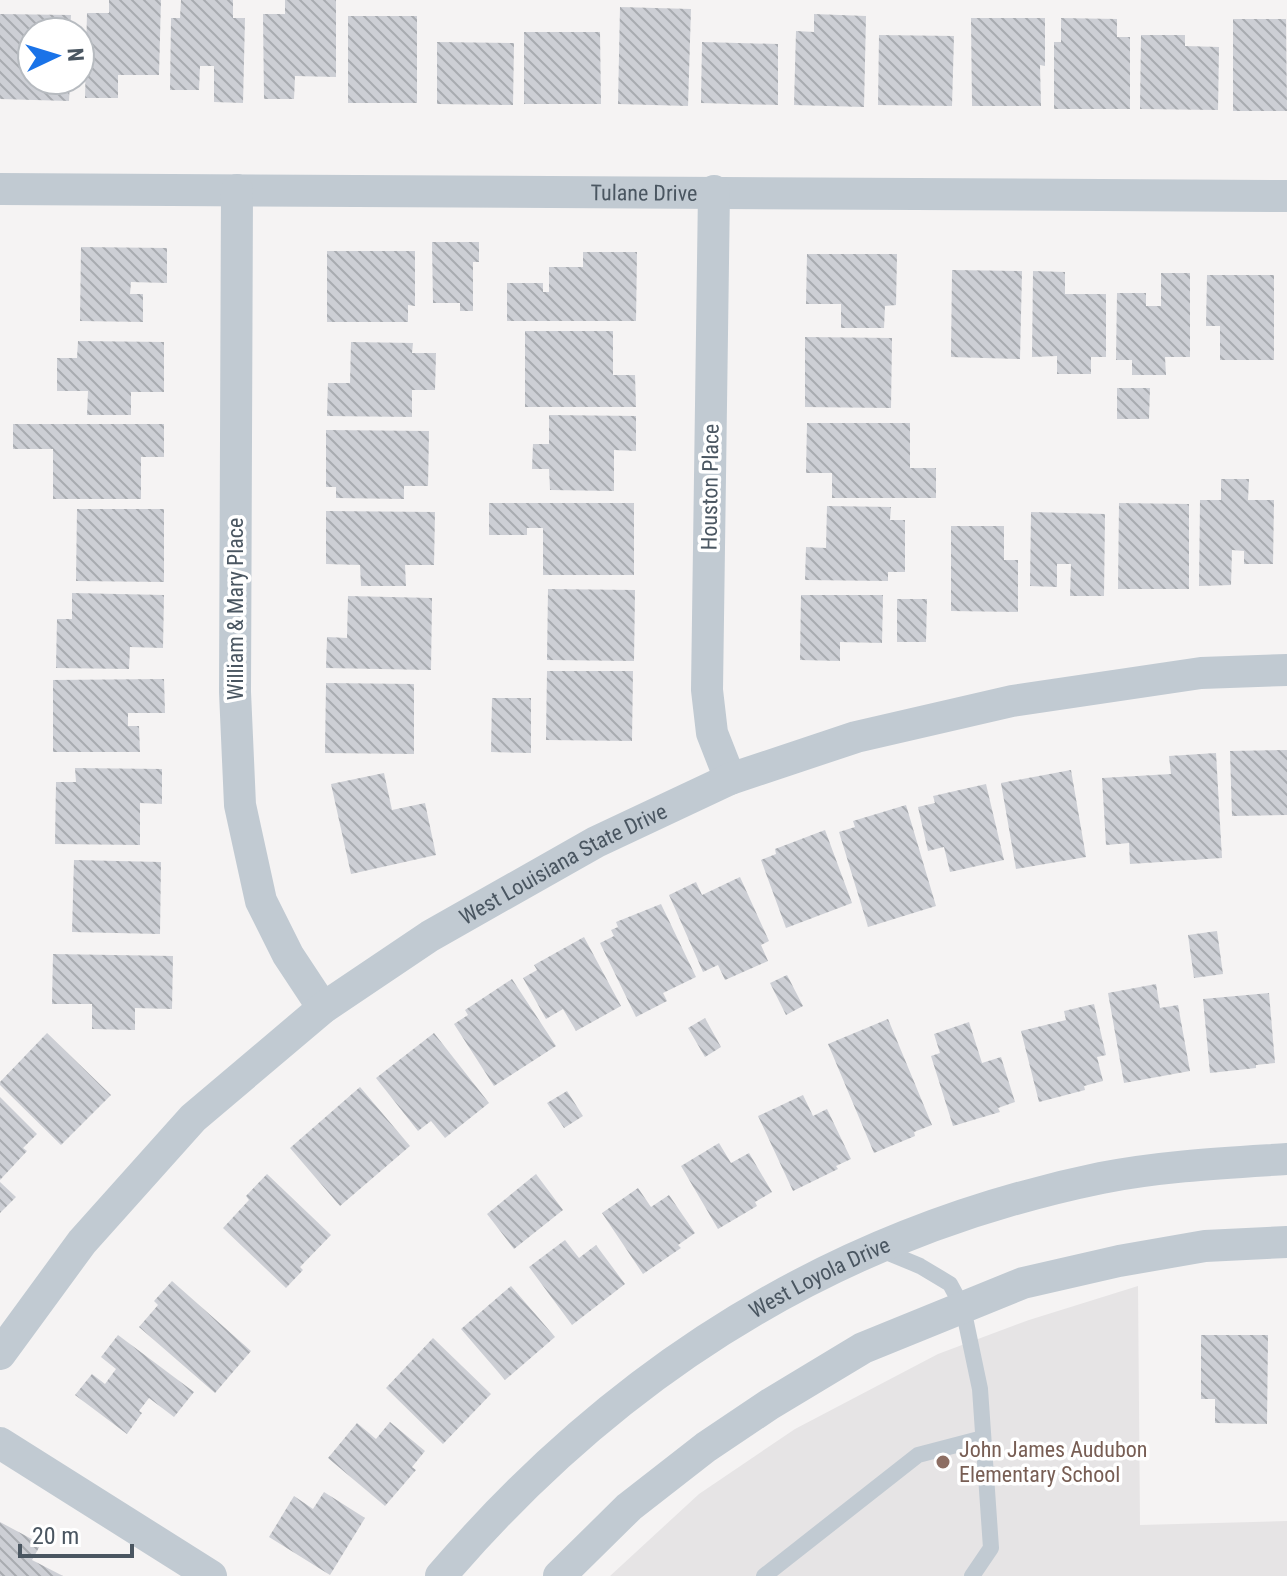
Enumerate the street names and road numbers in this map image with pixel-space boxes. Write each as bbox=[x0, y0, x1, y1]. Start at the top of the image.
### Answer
street label: Tulane Drive bbox=[591, 180, 697, 205]
street label: Houston Place bbox=[696, 423, 724, 551]
street label: William & Mary Place bbox=[223, 518, 248, 700]
street label: West Louisiana State Drive bbox=[455, 798, 671, 929]
street label: West Loyola Drive bbox=[744, 1232, 894, 1323]

